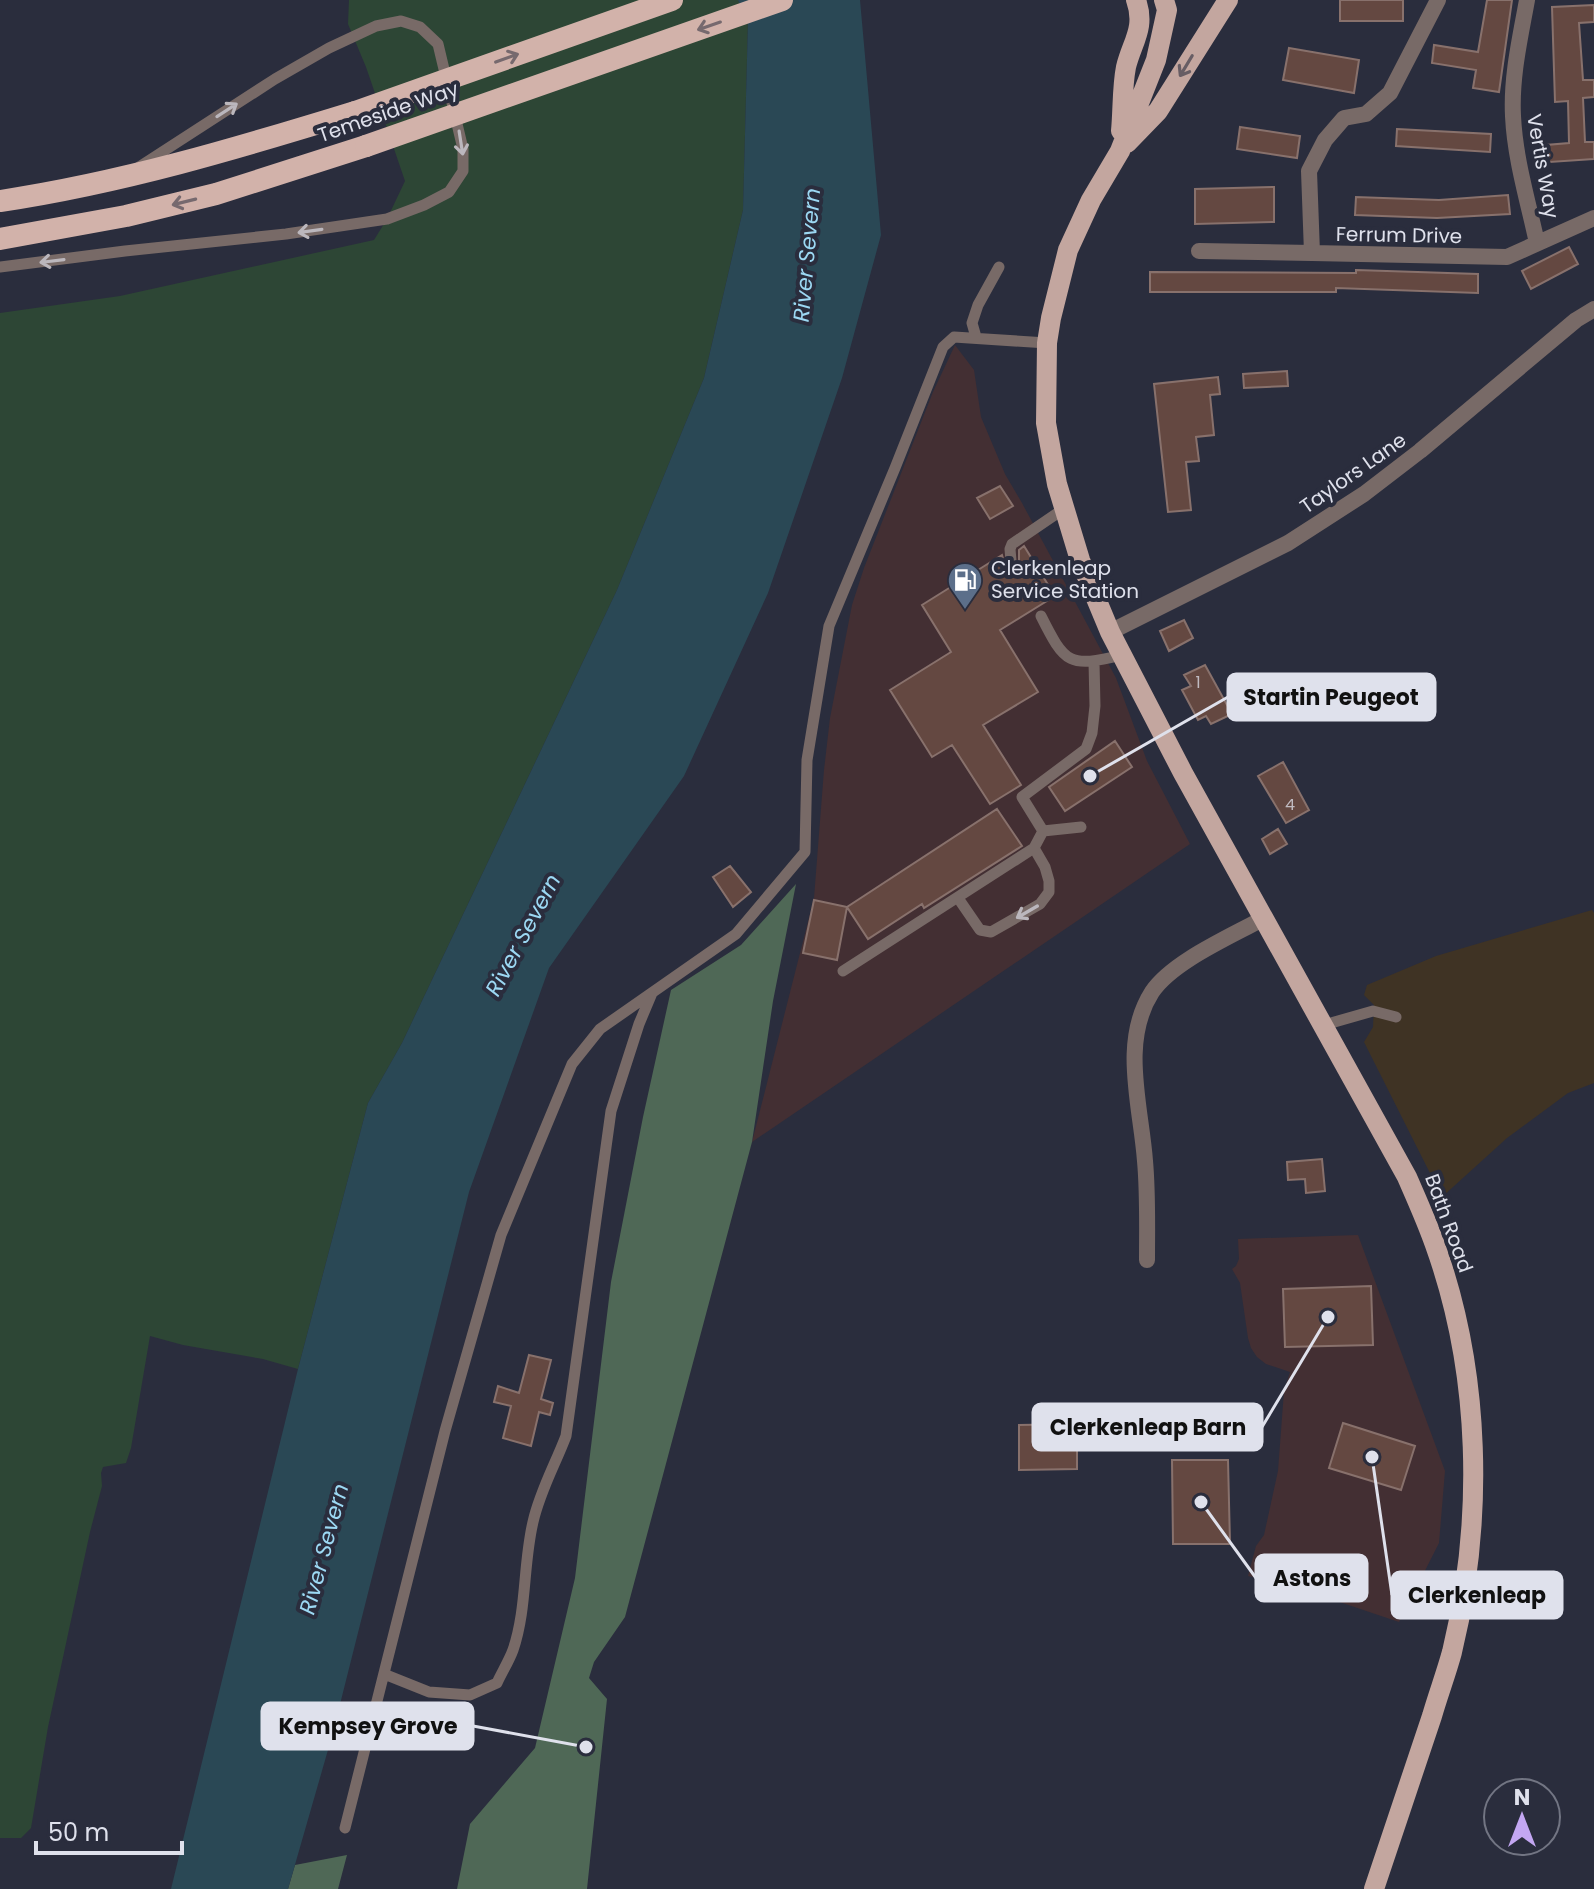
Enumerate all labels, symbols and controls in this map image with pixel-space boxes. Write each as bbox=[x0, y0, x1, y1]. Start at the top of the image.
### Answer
one-way arrow bbox=[697, 20, 721, 34]
one-way arrow bbox=[495, 50, 520, 65]
one-way arrow bbox=[1177, 54, 1193, 77]
street label: Temeside Way bbox=[314, 75, 462, 149]
one-way arrow bbox=[215, 102, 237, 119]
street label: Vertis Way bbox=[1520, 112, 1566, 220]
one-way arrow bbox=[454, 130, 469, 156]
water label: River Severn bbox=[786, 187, 828, 323]
one-way arrow bbox=[172, 195, 198, 210]
street label: Ferrum Drive bbox=[1336, 220, 1462, 250]
one-way arrow bbox=[298, 224, 323, 239]
one-way arrow bbox=[40, 254, 65, 269]
street label: Taylors Lane bbox=[1294, 426, 1412, 520]
place label: Clerkenleap Service Station bbox=[991, 554, 1139, 605]
fuel station icon: Clerkenleap Service Station bbox=[946, 561, 984, 611]
house number: 1 bbox=[1195, 671, 1201, 694]
callout: Startin Peugeot bbox=[1228, 674, 1435, 720]
text: Startin Peugeot bbox=[1243, 682, 1419, 713]
house number: 4 bbox=[1285, 793, 1295, 816]
water label: River Severn bbox=[478, 868, 568, 1002]
one-way arrow bbox=[1015, 905, 1039, 920]
street label: Bath Road bbox=[1418, 1170, 1480, 1276]
callout: Clerkenleap Barn bbox=[1033, 1404, 1262, 1450]
text: Clerkenleap Barn bbox=[1050, 1412, 1246, 1443]
water label: River Severn bbox=[292, 1480, 356, 1618]
callout: Astons bbox=[1256, 1555, 1367, 1601]
text: Astons bbox=[1273, 1563, 1351, 1594]
callout: Clerkenleap bbox=[1392, 1572, 1562, 1618]
text: Clerkenleap bbox=[1408, 1580, 1546, 1611]
callout: Kempsey Grove bbox=[262, 1703, 473, 1749]
text: Kempsey Grove bbox=[278, 1711, 458, 1742]
north arrow bbox=[1482, 1777, 1562, 1857]
text: N bbox=[1514, 1782, 1530, 1813]
scale bar bbox=[36, 1805, 182, 1855]
text: 50 m bbox=[48, 1816, 109, 1849]

